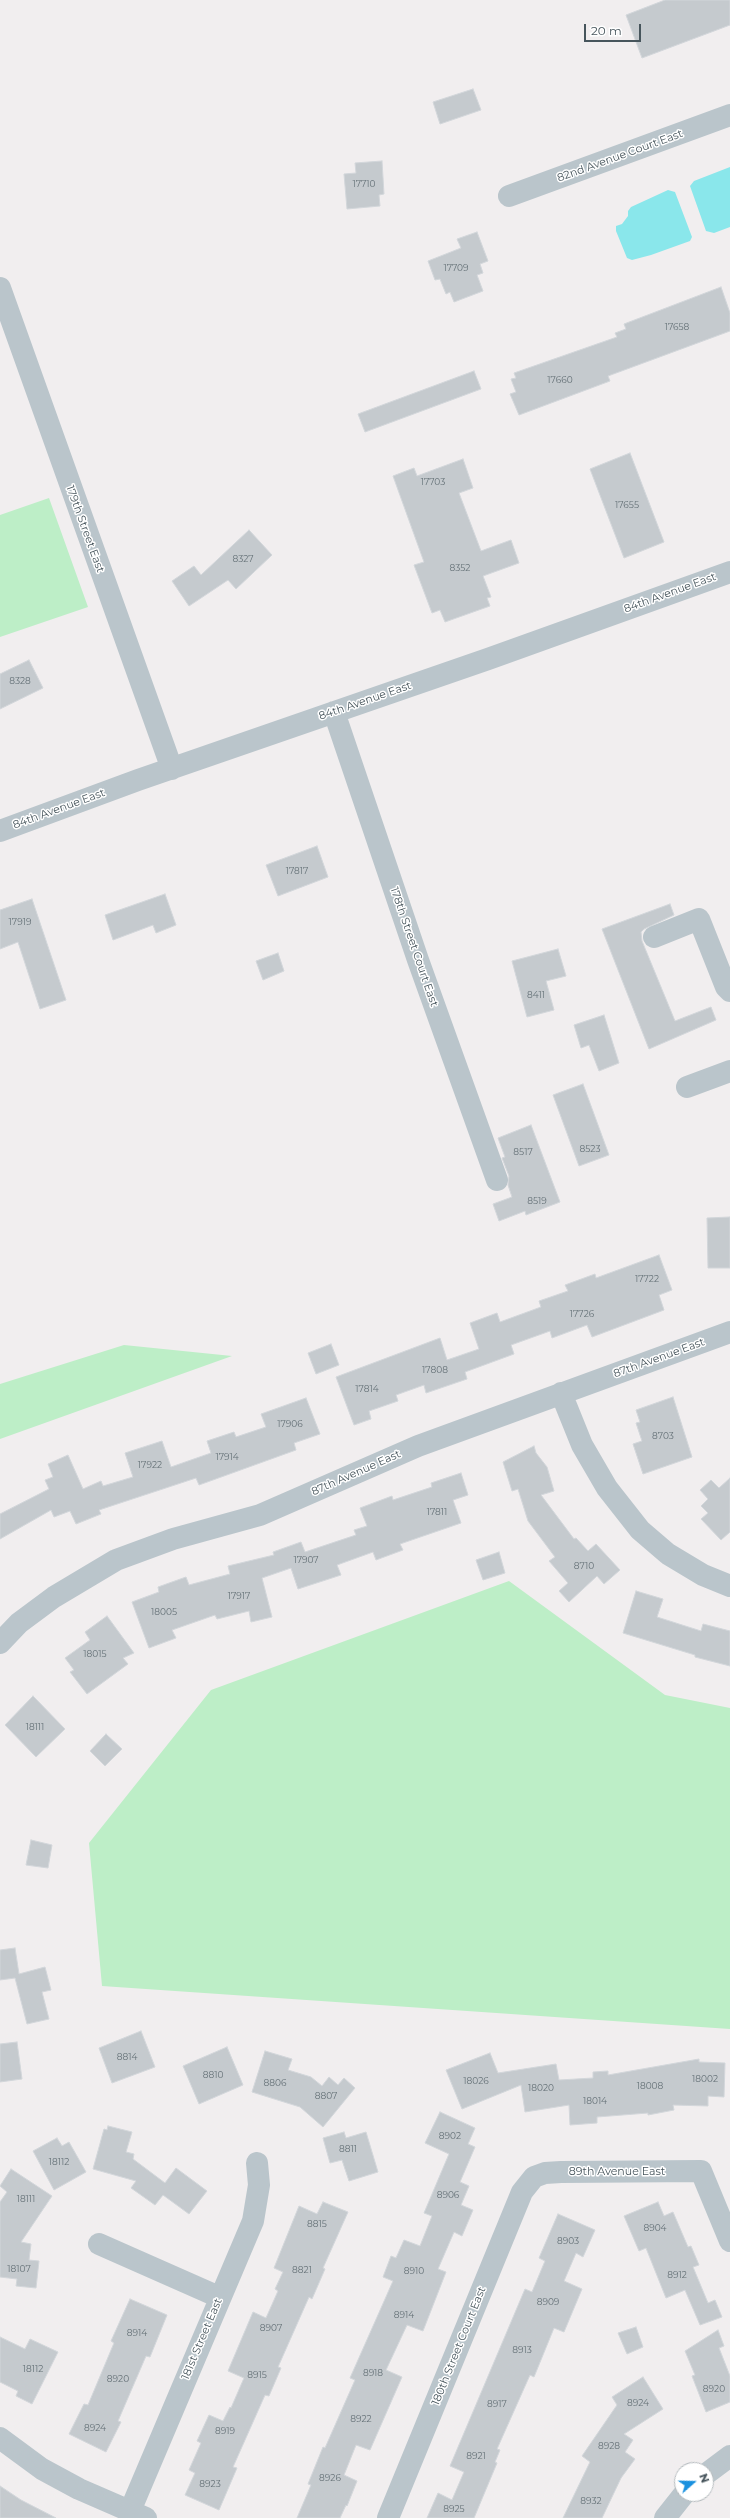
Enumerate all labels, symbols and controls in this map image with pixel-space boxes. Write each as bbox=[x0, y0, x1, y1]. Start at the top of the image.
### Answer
scale bar bbox=[586, 16, 643, 42]
text: 20 m bbox=[591, 23, 622, 38]
street label: 82nd Avenue Court East bbox=[555, 127, 685, 185]
house number: 17710 bbox=[352, 179, 376, 189]
house number: 17709 bbox=[443, 263, 469, 273]
house number: 17658 bbox=[665, 322, 689, 332]
house number: 17660 bbox=[547, 375, 573, 385]
house number: 17703 bbox=[421, 477, 445, 487]
street label: 179th Street East bbox=[63, 484, 107, 574]
house number: 17655 bbox=[615, 500, 639, 510]
house number: 8327 bbox=[232, 554, 254, 564]
house number: 8352 bbox=[450, 563, 470, 573]
street label: 84th Avenue East bbox=[622, 570, 718, 616]
house number: 8328 bbox=[9, 676, 31, 686]
street label: 84th Avenue East bbox=[317, 679, 413, 723]
street label: 84th Avenue East bbox=[11, 786, 107, 832]
house number: 17817 bbox=[286, 866, 308, 876]
street label: 178th Street Court East bbox=[387, 886, 441, 1008]
house number: 17919 bbox=[9, 917, 31, 927]
house number: 8411 bbox=[527, 990, 545, 1000]
house number: 8523 bbox=[580, 1144, 600, 1154]
house number: 8517 bbox=[513, 1147, 533, 1157]
house number: 8519 bbox=[527, 1196, 547, 1206]
house number: 17722 bbox=[635, 1274, 659, 1284]
house number: 17726 bbox=[570, 1309, 594, 1319]
street label: 87th Avenue East bbox=[612, 1335, 706, 1381]
house number: 17808 bbox=[422, 1365, 448, 1375]
house number: 17814 bbox=[355, 1384, 379, 1394]
house number: 17906 bbox=[277, 1419, 303, 1429]
house number: 8703 bbox=[652, 1431, 674, 1441]
street label: 87th Avenue East bbox=[309, 1447, 403, 1499]
house number: 17914 bbox=[215, 1452, 239, 1462]
house number: 17922 bbox=[138, 1460, 162, 1470]
house number: 17811 bbox=[427, 1507, 447, 1517]
house number: 17907 bbox=[293, 1555, 319, 1565]
house number: 8710 bbox=[574, 1561, 594, 1571]
house number: 17917 bbox=[228, 1591, 250, 1601]
house number: 18005 bbox=[151, 1607, 177, 1617]
house number: 18015 bbox=[83, 1649, 107, 1659]
house number: 18111 bbox=[26, 1722, 44, 1732]
house number: 8814 bbox=[117, 2052, 137, 2062]
house number: 8810 bbox=[203, 2070, 223, 2080]
house number: 18002 bbox=[692, 2074, 718, 2084]
house number: 18026 bbox=[463, 2076, 489, 2086]
house number: 8806 bbox=[264, 2078, 286, 2088]
house number: 18008 bbox=[637, 2081, 663, 2091]
house number: 18020 bbox=[528, 2083, 554, 2093]
house number: 8807 bbox=[315, 2091, 337, 2101]
house number: 18014 bbox=[583, 2096, 607, 2106]
house number: 8902 bbox=[439, 2131, 461, 2141]
house number: 8811 bbox=[339, 2144, 357, 2154]
house number: 18112 bbox=[49, 2157, 69, 2167]
street label: 89th Avenue East bbox=[569, 2165, 665, 2179]
house number: 8906 bbox=[437, 2190, 459, 2200]
house number: 18111 bbox=[17, 2194, 35, 2204]
house number: 8815 bbox=[307, 2219, 327, 2229]
house number: 8904 bbox=[643, 2223, 667, 2233]
house number: 8903 bbox=[557, 2236, 579, 2246]
house number: 18107 bbox=[7, 2264, 31, 2274]
house number: 8821 bbox=[292, 2265, 312, 2275]
house number: 8910 bbox=[404, 2266, 424, 2276]
house number: 8912 bbox=[667, 2270, 687, 2280]
street label: 180th Street Court East bbox=[429, 2285, 489, 2407]
street label: 181st Street East bbox=[179, 2296, 225, 2382]
house number: 8909 bbox=[537, 2297, 559, 2307]
house number: 8914 bbox=[394, 2310, 414, 2320]
house number: 8907 bbox=[260, 2323, 282, 2333]
house number: 8914 bbox=[127, 2328, 147, 2338]
house number: 8913 bbox=[512, 2345, 532, 2355]
house number: 18112 bbox=[23, 2364, 43, 2374]
house number: 8918 bbox=[363, 2368, 383, 2378]
house number: 8915 bbox=[247, 2370, 267, 2380]
house number: 8920 bbox=[107, 2374, 129, 2384]
house number: 8920 bbox=[703, 2384, 725, 2394]
house number: 8924 bbox=[627, 2398, 649, 2408]
house number: 8917 bbox=[487, 2399, 507, 2409]
house number: 8922 bbox=[350, 2414, 372, 2424]
house number: 8924 bbox=[84, 2423, 106, 2433]
house number: 8919 bbox=[215, 2426, 235, 2436]
house number: 8928 bbox=[598, 2441, 620, 2451]
house number: 8921 bbox=[466, 2451, 486, 2461]
north arrow bbox=[674, 2462, 714, 2502]
text: N bbox=[696, 2472, 712, 2485]
house number: 8926 bbox=[319, 2473, 341, 2483]
house number: 8923 bbox=[199, 2479, 221, 2489]
house number: 8932 bbox=[580, 2496, 602, 2506]
house number: 8925 bbox=[443, 2504, 465, 2514]

